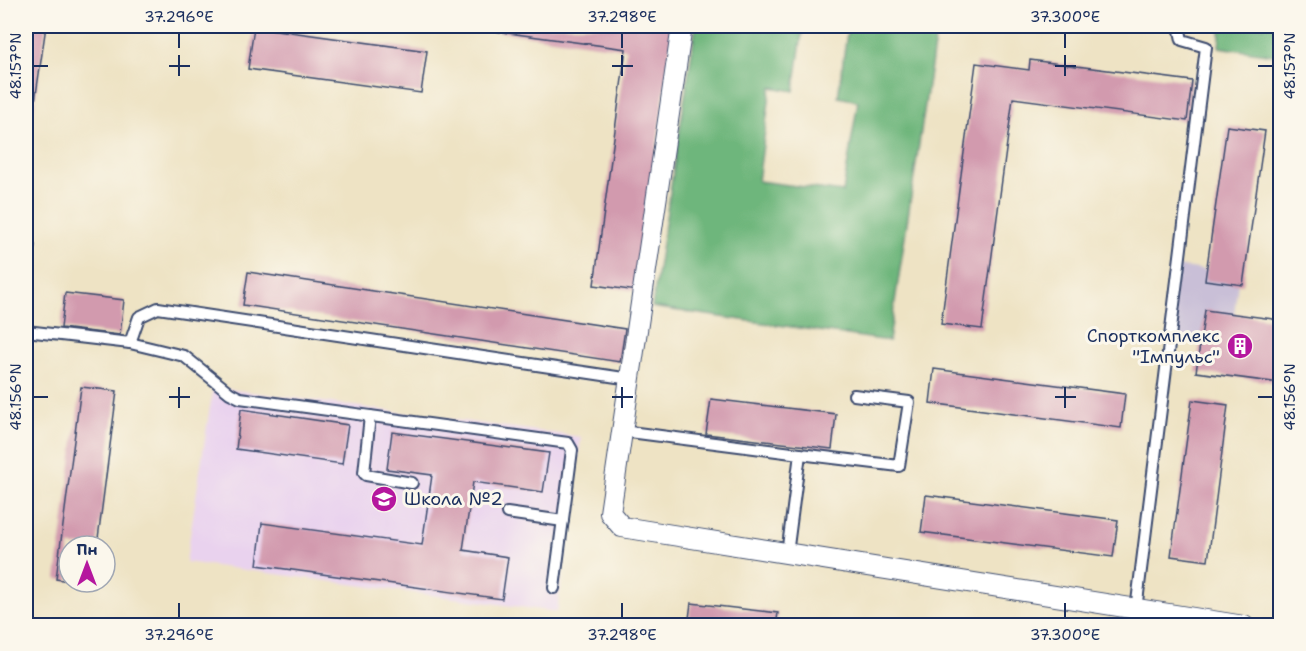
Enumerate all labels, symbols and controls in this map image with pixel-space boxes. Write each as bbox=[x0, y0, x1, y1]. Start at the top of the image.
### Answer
text: 37.296°E bbox=[144, 7, 214, 27]
text: 37.298°E bbox=[587, 7, 657, 27]
text: 37.300°E bbox=[1030, 7, 1100, 27]
text: 48.157°N bbox=[6, 32, 26, 100]
text: 48.157°N bbox=[1280, 32, 1300, 100]
place label: Спорткомплекс "Імпульс" bbox=[1087, 324, 1220, 369]
building icon: Спорткомплекс "Імпульс" bbox=[1225, 331, 1255, 361]
text: 48.156°N bbox=[6, 363, 26, 431]
text: 48.156°N bbox=[1280, 363, 1300, 431]
school or university icon: Школа №2 bbox=[369, 484, 399, 514]
place label: Школа №2 bbox=[404, 487, 503, 511]
north arrow bbox=[57, 534, 117, 594]
text: Пн bbox=[76, 539, 98, 560]
text: 37.296°E bbox=[144, 625, 214, 645]
text: 37.298°E bbox=[587, 625, 657, 645]
text: 37.300°E bbox=[1030, 625, 1100, 645]

